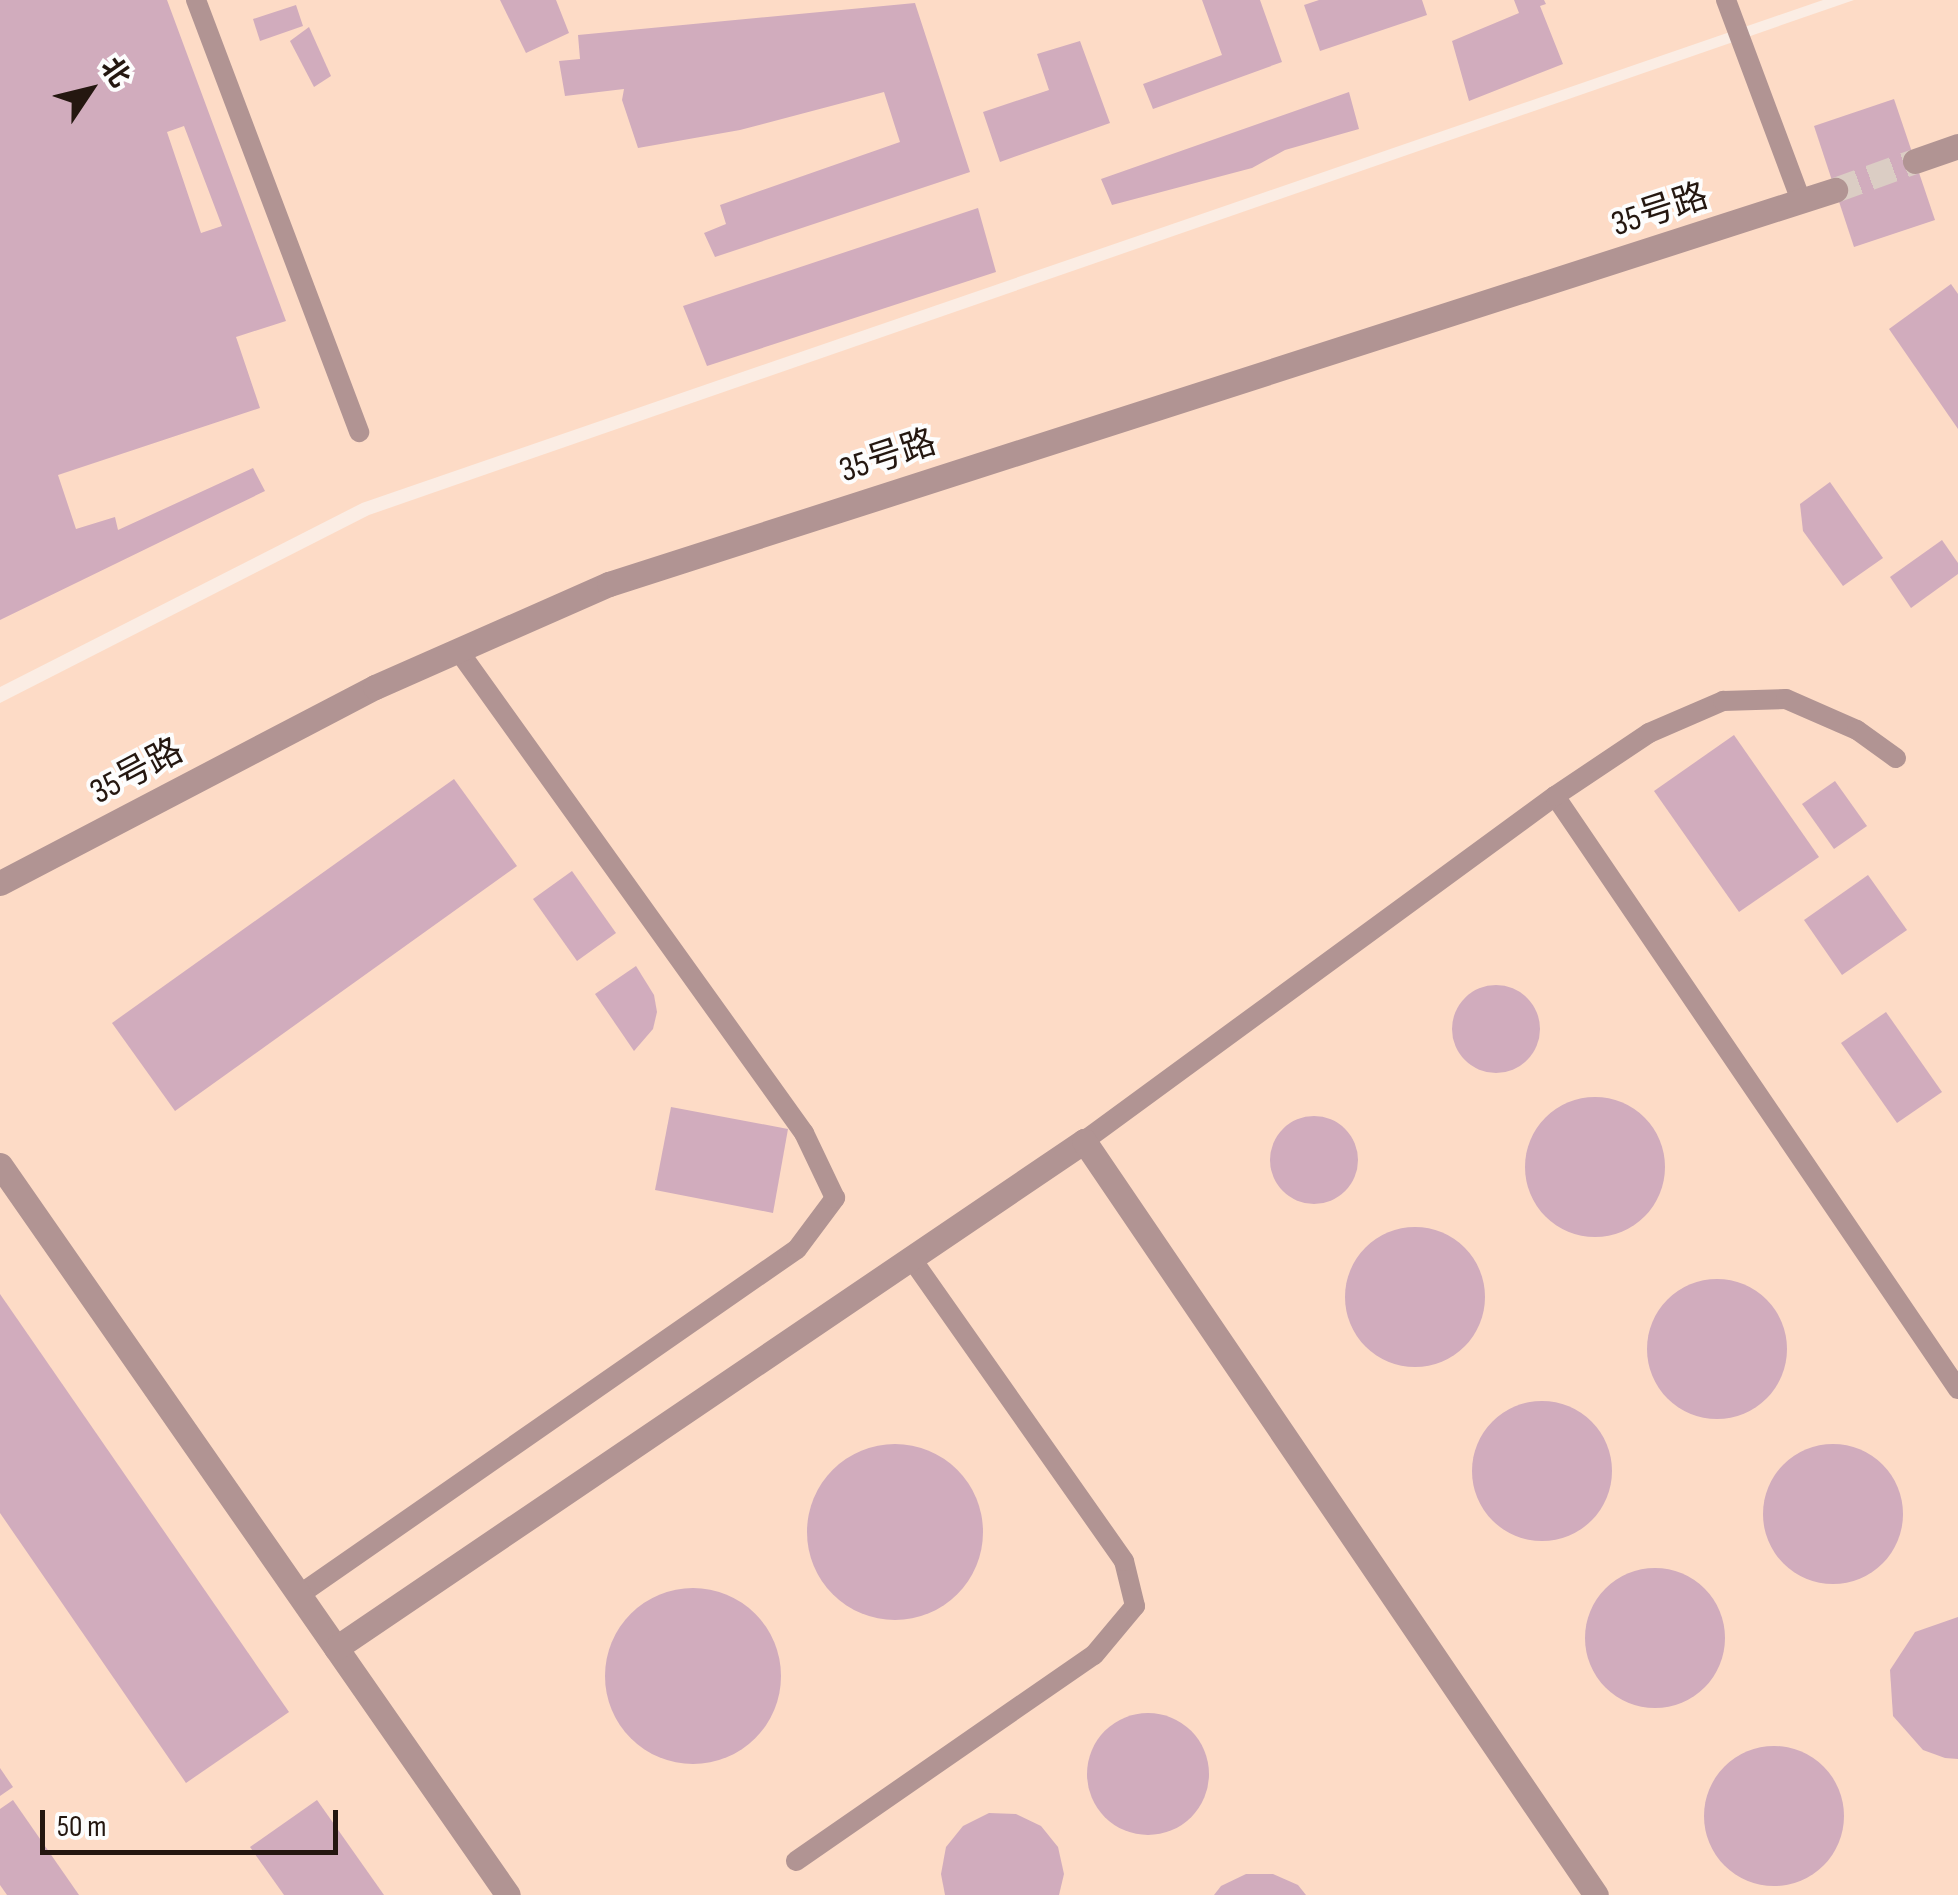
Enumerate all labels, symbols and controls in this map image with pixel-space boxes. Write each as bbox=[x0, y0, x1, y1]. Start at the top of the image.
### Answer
north arrow bbox=[40, 40, 140, 140]
text: 北 bbox=[93, 52, 137, 93]
street label: 35号路 bbox=[1607, 176, 1713, 246]
street label: 35号路 bbox=[835, 422, 941, 492]
street label: 35号路 bbox=[84, 730, 190, 814]
scale bar bbox=[45, 1790, 342, 1852]
text: 50 m bbox=[57, 1809, 106, 1845]

